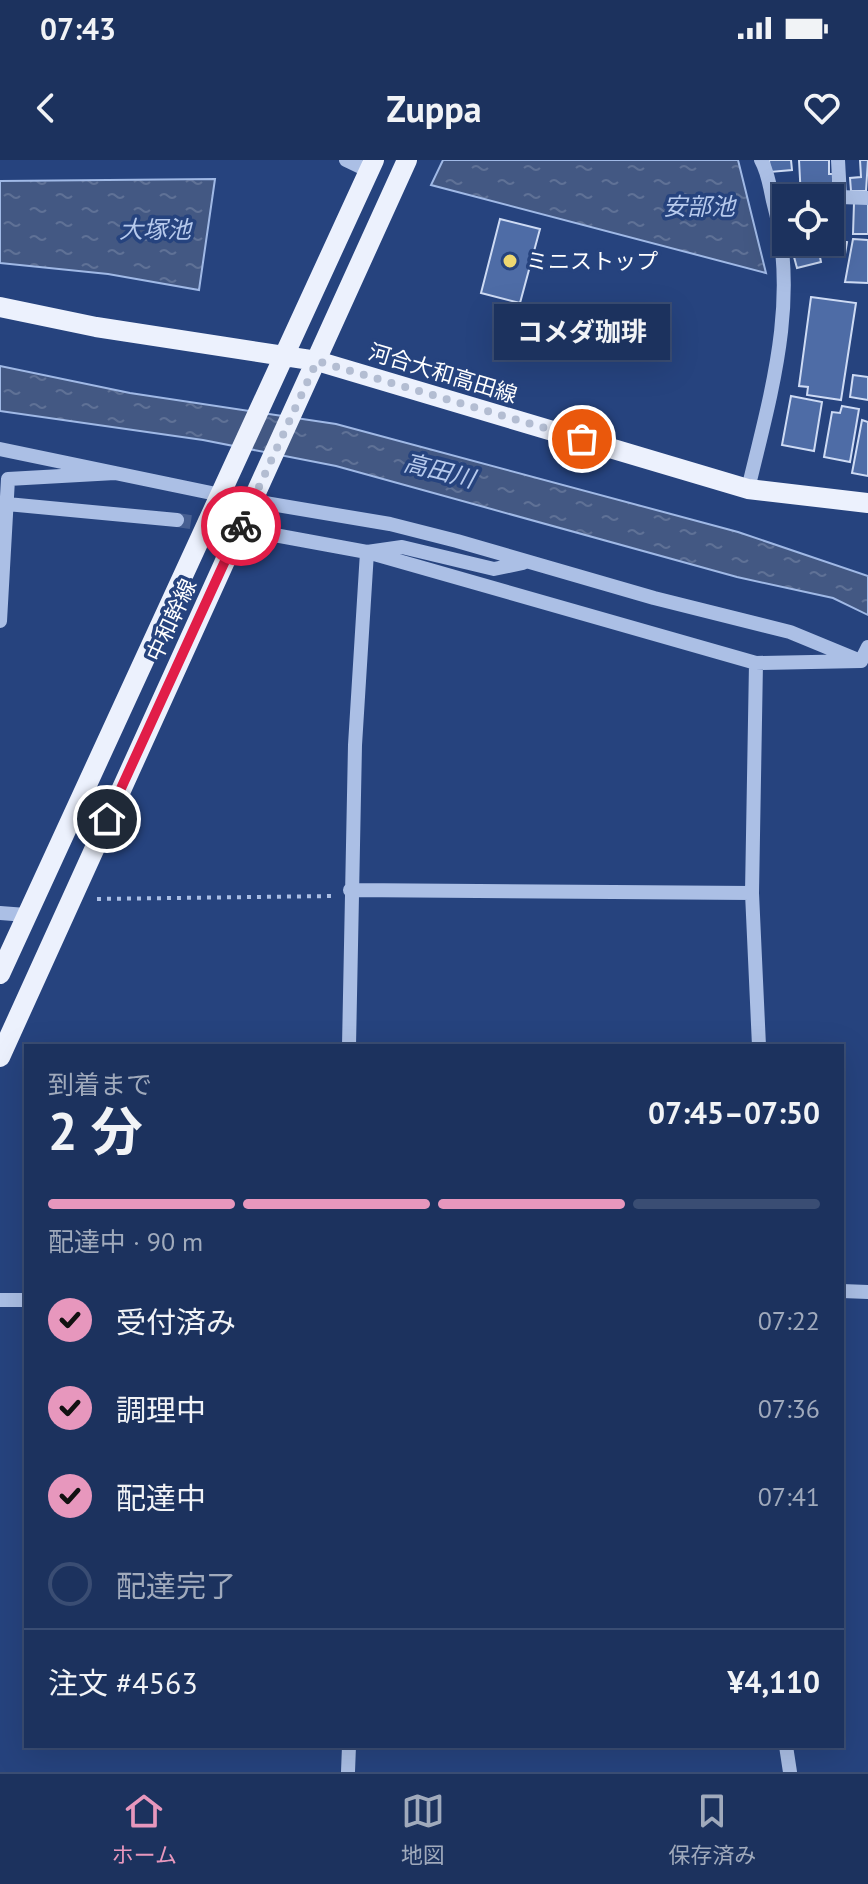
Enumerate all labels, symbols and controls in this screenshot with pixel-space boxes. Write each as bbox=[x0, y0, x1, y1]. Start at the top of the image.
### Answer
text: 07:43 bbox=[40, 9, 116, 48]
text: Zuppa bbox=[386, 85, 482, 132]
icon: back bbox=[24, 86, 68, 130]
icon: heart bbox=[800, 86, 844, 130]
map controls bbox=[772, 184, 844, 256]
button: locate bbox=[772, 184, 844, 256]
water label: 安部池 bbox=[663, 191, 737, 222]
water label: 大塚池 bbox=[119, 214, 193, 245]
place label: ミニストップ bbox=[526, 247, 658, 275]
marker: ミニストップ bbox=[501, 252, 519, 270]
callout: コメダ珈琲 bbox=[494, 303, 670, 359]
text: コメダ珈琲 bbox=[517, 315, 647, 348]
street label: 河合大和高田線 bbox=[365, 337, 521, 409]
pin bbox=[548, 405, 616, 473]
icon: bag bbox=[560, 417, 604, 461]
water label: 高田川 bbox=[400, 447, 481, 495]
courier bbox=[201, 486, 281, 566]
icon: bike bbox=[219, 504, 263, 548]
street label: 中和幹線 bbox=[140, 574, 202, 666]
pin bbox=[73, 785, 141, 853]
icon: home bbox=[85, 797, 129, 841]
text: 到着まで bbox=[48, 1068, 152, 1101]
text: 07:45–07:50 bbox=[648, 1093, 820, 1132]
text: 2 分 bbox=[48, 1097, 143, 1164]
text: 配達中 · 90 m bbox=[48, 1225, 203, 1258]
icon: check bbox=[48, 1298, 92, 1342]
text: 受付済み bbox=[116, 1302, 236, 1341]
text: 07:22 bbox=[758, 1304, 820, 1337]
icon: check bbox=[48, 1386, 92, 1430]
text: 調理中 bbox=[116, 1390, 206, 1429]
text: 07:36 bbox=[758, 1392, 820, 1425]
icon: check bbox=[48, 1474, 92, 1518]
text: 配達中 bbox=[116, 1478, 206, 1517]
text: 07:41 bbox=[758, 1480, 820, 1513]
text: 配達完了 bbox=[116, 1566, 236, 1605]
text: ¥4,110 bbox=[727, 1662, 820, 1701]
text: 注文 #4563 bbox=[48, 1663, 198, 1702]
tab: ホーム bbox=[112, 1789, 177, 1869]
tab: 地図 bbox=[401, 1789, 445, 1869]
tab: 保存済み bbox=[668, 1789, 756, 1869]

